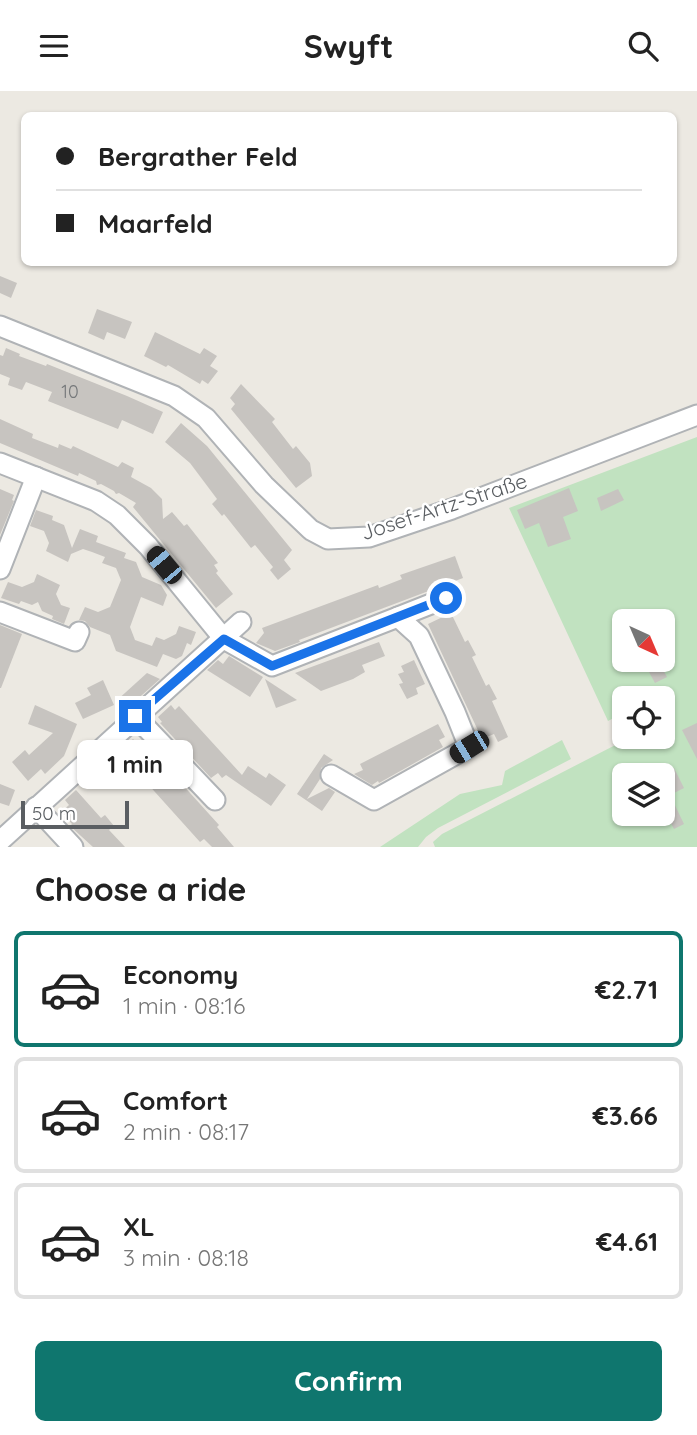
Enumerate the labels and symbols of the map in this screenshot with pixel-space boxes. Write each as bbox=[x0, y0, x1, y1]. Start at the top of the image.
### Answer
house number: 10 bbox=[61, 380, 79, 403]
street label: Josef-Artz-Straße bbox=[357, 467, 530, 545]
car bbox=[143, 542, 186, 588]
route start bbox=[430, 582, 462, 614]
north arrow bbox=[612, 609, 676, 672]
route end bbox=[119, 700, 151, 732]
car bbox=[446, 727, 493, 767]
callout: 1 min bbox=[77, 741, 193, 789]
scale bar bbox=[21, 798, 130, 830]

